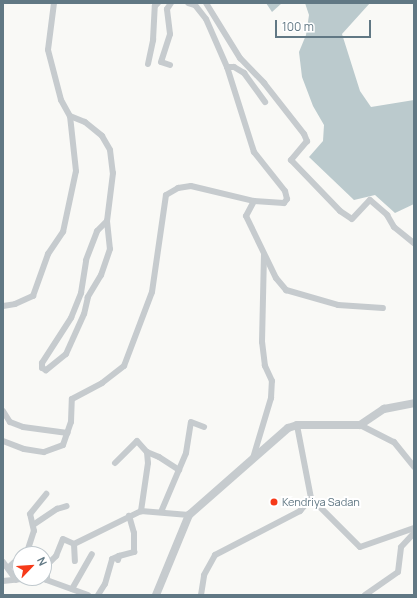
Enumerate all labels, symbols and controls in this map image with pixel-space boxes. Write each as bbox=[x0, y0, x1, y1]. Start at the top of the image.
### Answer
scale bar bbox=[277, 12, 373, 38]
text: 100 m bbox=[282, 18, 314, 35]
place label: Kendriya Sadan bbox=[282, 495, 360, 509]
marker: Kendriya Sadan bbox=[269, 497, 279, 507]
north arrow bbox=[12, 546, 52, 586]
text: N bbox=[34, 554, 51, 568]

